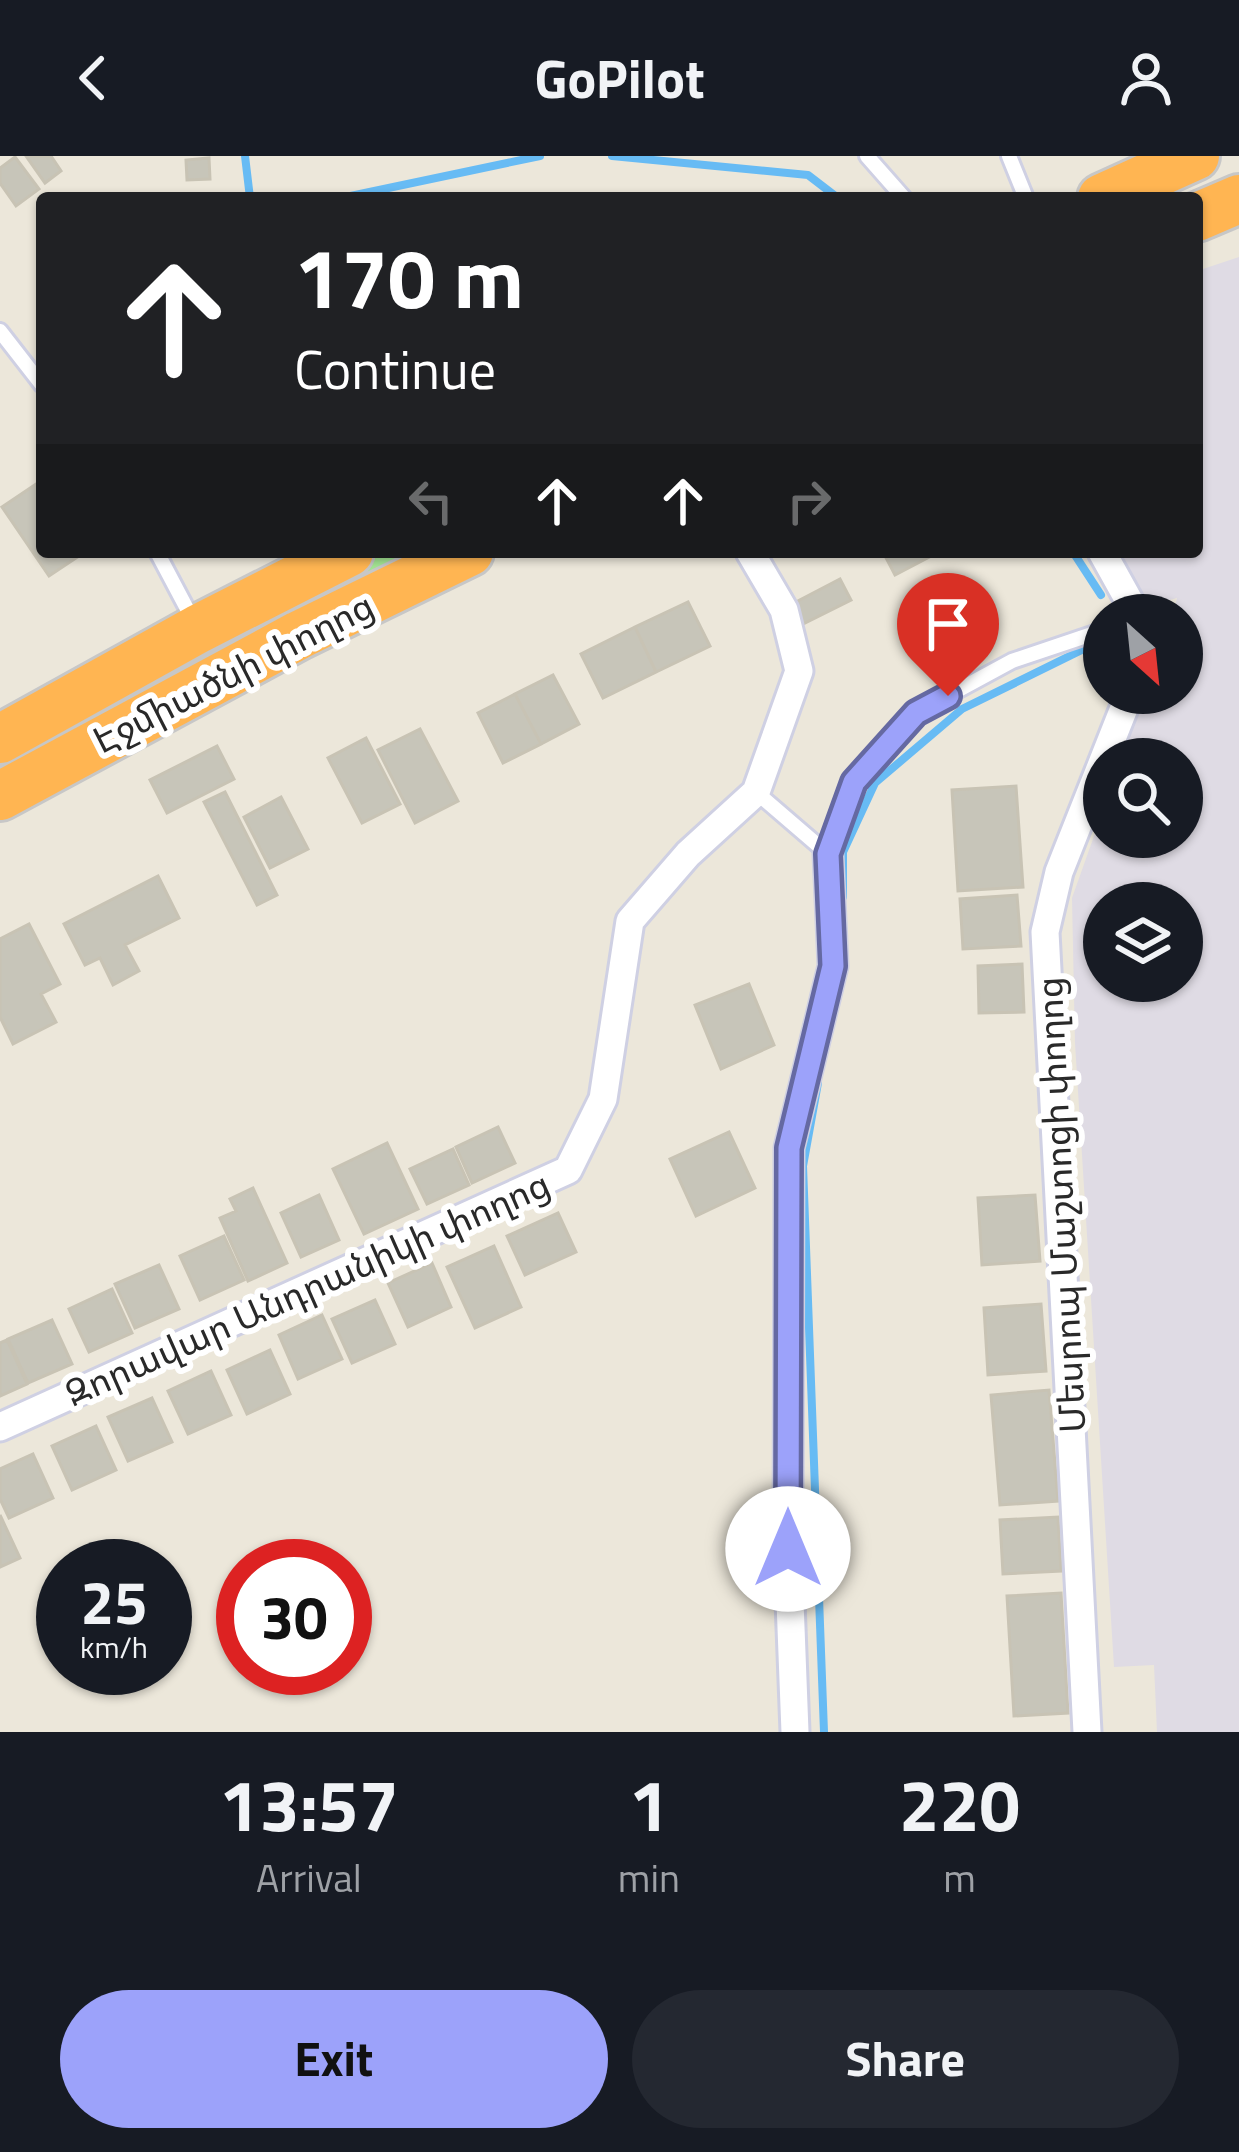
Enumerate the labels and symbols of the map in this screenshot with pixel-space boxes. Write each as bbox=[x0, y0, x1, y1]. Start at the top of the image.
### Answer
pin bbox=[897, 573, 999, 696]
street label: Էջմիածնի փողոց bbox=[83, 577, 383, 767]
north arrow bbox=[1083, 594, 1203, 714]
street label: Մեսրոպ Մաշտոցի փողոց bbox=[1021, 976, 1099, 1434]
street label: Զորավար Անդրանիկի փողոց bbox=[55, 1156, 559, 1420]
position arrow bbox=[725, 1486, 851, 1612]
speed limit sign: 30 bbox=[216, 1539, 372, 1695]

